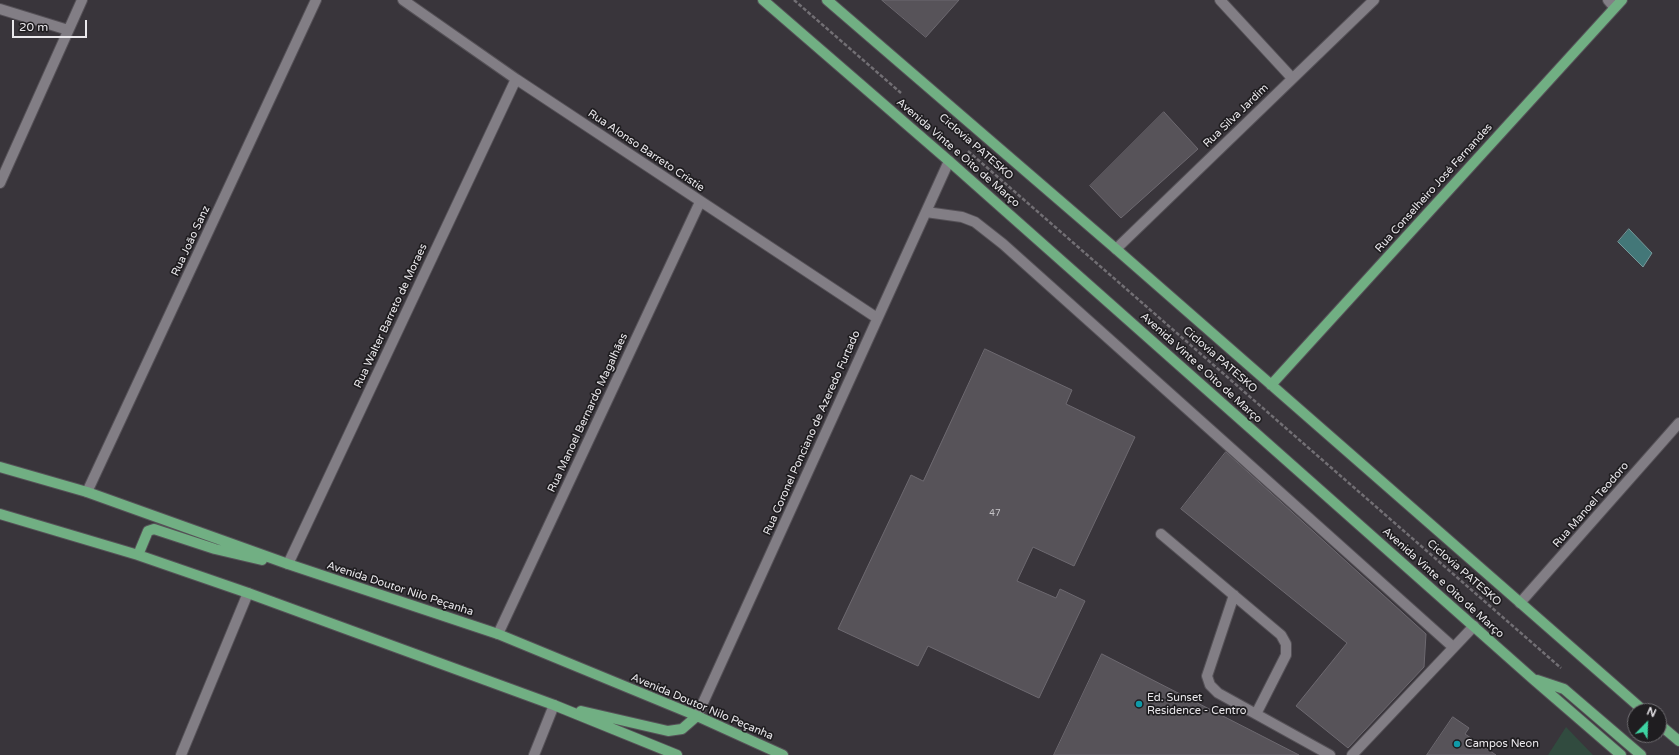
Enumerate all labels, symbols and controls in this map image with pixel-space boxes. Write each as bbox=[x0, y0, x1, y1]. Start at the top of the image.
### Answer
scale bar bbox=[14, 12, 89, 38]
text: 20 m bbox=[19, 20, 48, 34]
street label: Rua Silva Jardim bbox=[1201, 81, 1271, 151]
street label: Avenida Vinte e Oito de Março bbox=[894, 96, 1022, 210]
street label: Rua Alonso Barreto Cristie bbox=[585, 107, 707, 195]
street label: Ciclovia PATESKO bbox=[936, 111, 1016, 183]
street label: Rua Conselheiro José Fernandes bbox=[1373, 121, 1495, 255]
street label: Rua João Sanz bbox=[169, 204, 213, 278]
street label: Rua Walter Barreto de Moraes bbox=[352, 242, 430, 390]
street label: Avenida Vinte e Oito de Março bbox=[1138, 310, 1264, 426]
street label: Ciclovia PATESKO bbox=[1180, 324, 1260, 396]
street label: Rua Coronel Ponciano de Azeredo Furtado bbox=[761, 329, 863, 537]
street label: Rua Manoel Bernardo Magalhães bbox=[545, 331, 631, 495]
street label: Rua Manoel Teodoro bbox=[1550, 460, 1632, 550]
house number: 47 bbox=[989, 509, 1001, 519]
street label: Avenida Vinte e Oito de Março bbox=[1380, 525, 1506, 641]
street label: Ciclovia PATESKO bbox=[1424, 537, 1504, 609]
street label: Avenida Doutor Nilo Peçanha bbox=[325, 559, 475, 619]
street label: Avenida Doutor Nilo Peçanha bbox=[629, 671, 775, 743]
place label: Ed. Sunset Residence - Centro bbox=[1147, 691, 1246, 717]
marker: Ed. Sunset Residence - Centro bbox=[1134, 699, 1144, 709]
north arrow bbox=[1627, 703, 1667, 743]
text: N bbox=[1645, 705, 1658, 720]
place label: Campos Neon bbox=[1465, 737, 1539, 751]
marker: Campos Neon bbox=[1452, 739, 1462, 749]

